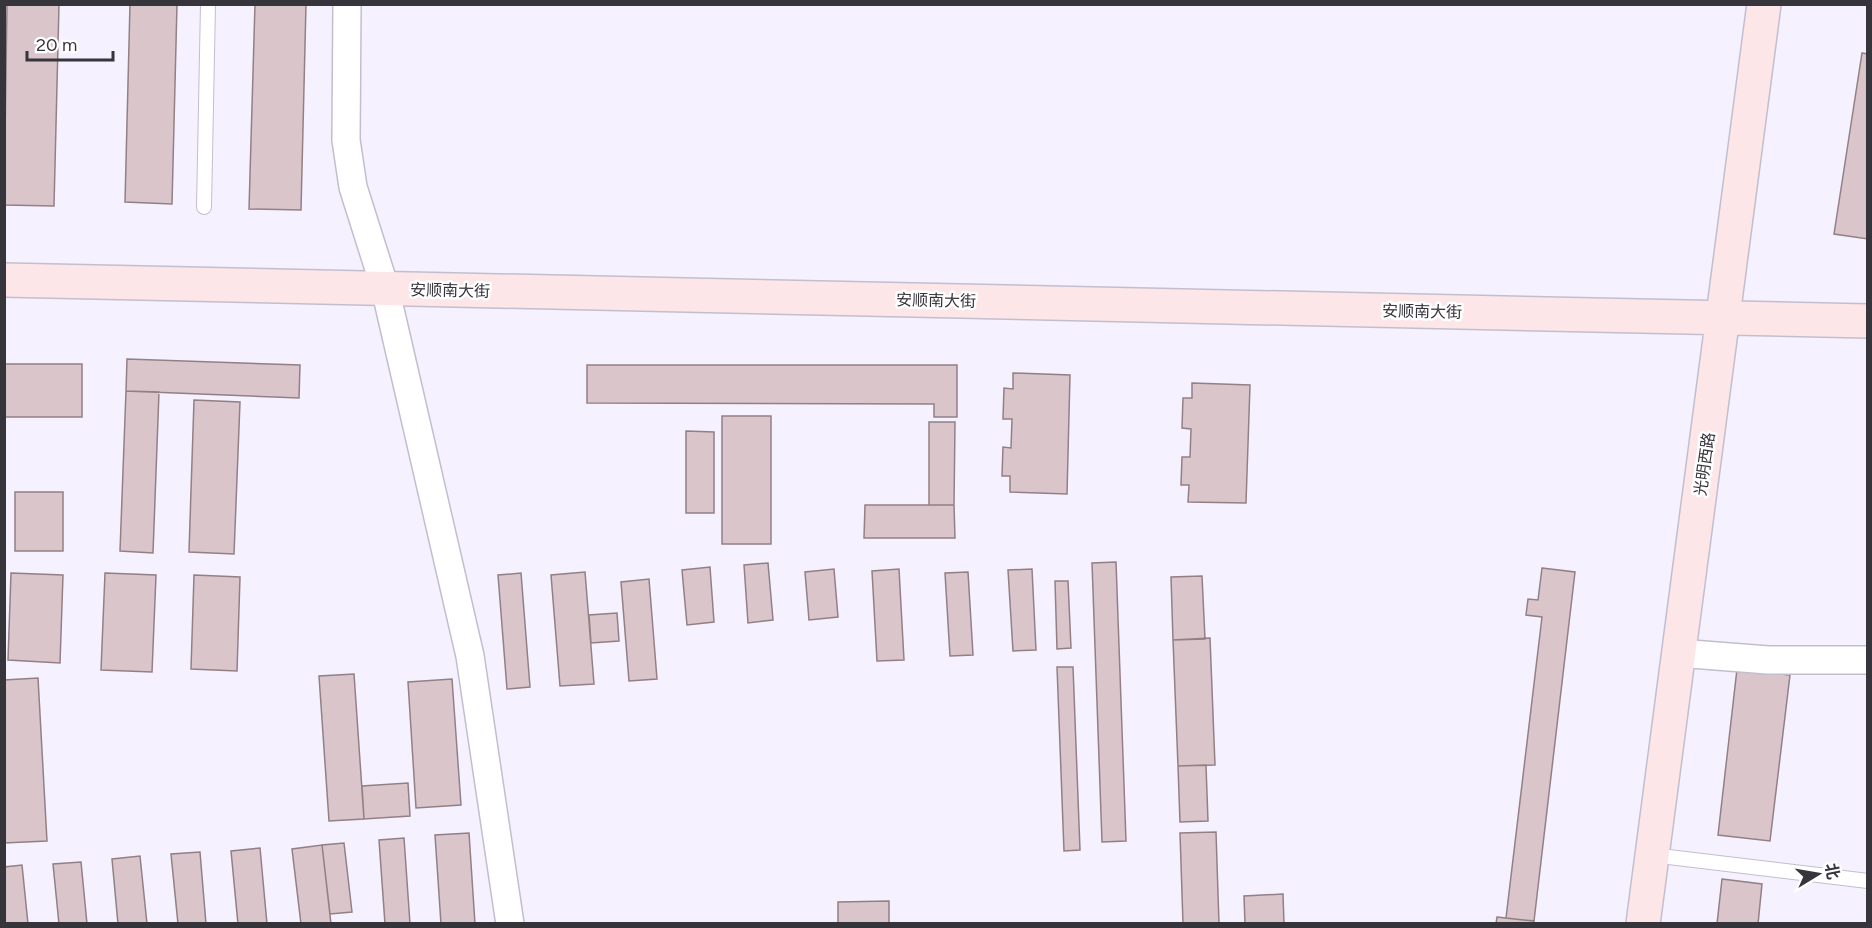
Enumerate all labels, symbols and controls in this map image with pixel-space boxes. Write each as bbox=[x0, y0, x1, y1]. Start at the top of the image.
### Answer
scale bar bbox=[27, 24, 112, 62]
text: 20 m bbox=[36, 34, 77, 56]
street label: 安顺南大街 bbox=[410, 280, 490, 301]
street label: 安顺南大街 bbox=[896, 290, 976, 311]
street label: 安顺南大街 bbox=[1382, 301, 1462, 322]
street label: 光明西路 bbox=[1691, 431, 1718, 497]
north arrow bbox=[1788, 844, 1848, 904]
text: 北 bbox=[1821, 862, 1843, 881]

